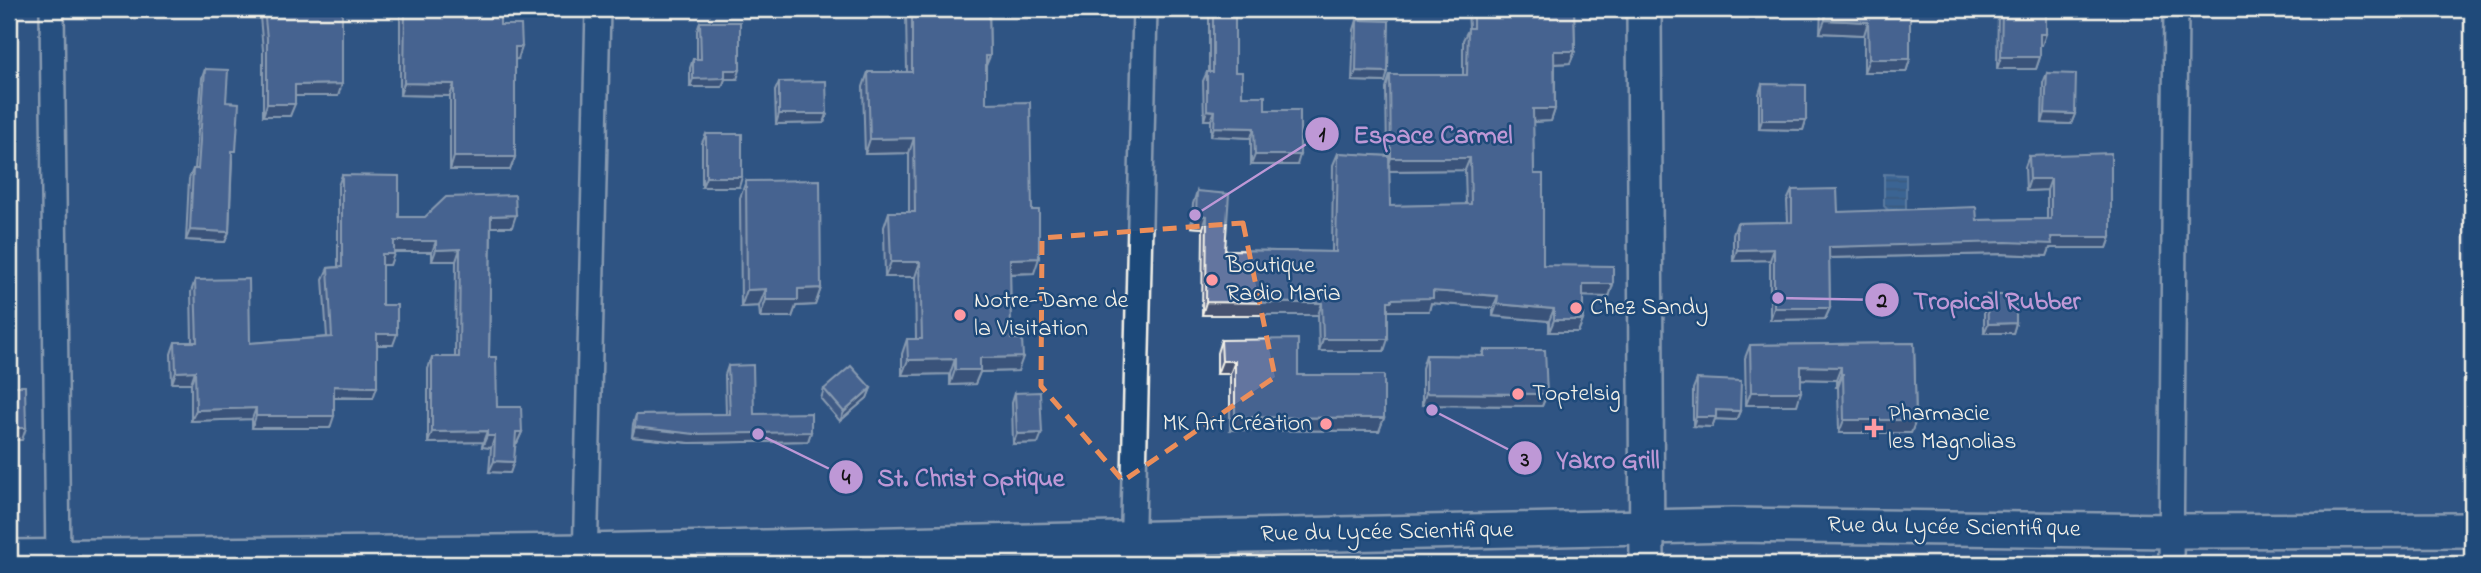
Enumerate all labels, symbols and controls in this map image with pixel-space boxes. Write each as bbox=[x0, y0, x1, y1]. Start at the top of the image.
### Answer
callout: Espace Carmel bbox=[1304, 111, 1527, 158]
text: Espace Carmel bbox=[1353, 118, 1513, 156]
text: 1 bbox=[1319, 121, 1326, 151]
place label: Boutique Radio Maria bbox=[1225, 249, 1341, 312]
marker: Boutique Radio Maria bbox=[1204, 272, 1220, 288]
callout: Tropical Rubber bbox=[1864, 276, 2095, 323]
place label: Notre-Dame de la Visitation bbox=[974, 284, 1128, 347]
text: Tropical Rubber bbox=[1913, 284, 2082, 322]
text: 2 bbox=[1876, 287, 1888, 317]
place label: Chez Sandy bbox=[1590, 291, 1708, 327]
marker: Chez Sandy bbox=[1568, 300, 1584, 316]
marker: Notre-Dame de la Visitation bbox=[952, 307, 968, 323]
place label: Toptelsig bbox=[1532, 377, 1621, 412]
marker: Toptelsig bbox=[1510, 386, 1526, 402]
place label: Pharmacie les Magnolias bbox=[1888, 397, 2016, 460]
place label: MK Art Création bbox=[1162, 407, 1312, 442]
marker: MK Art Création bbox=[1318, 416, 1334, 432]
marker: Pharmacie les Magnolias bbox=[1866, 420, 1882, 436]
callout: Yakro Grill bbox=[1507, 435, 1673, 482]
text: Yakro Grill bbox=[1555, 443, 1660, 481]
text: 3 bbox=[1520, 446, 1530, 476]
callout: St. Christ Optique bbox=[828, 453, 1078, 500]
text: St. Christ Optique bbox=[878, 461, 1066, 499]
text: 4 bbox=[842, 464, 851, 494]
street label: Rue du Lycée Scientifique bbox=[1827, 508, 2081, 549]
street label: Rue du Lycée Scientifique bbox=[1260, 513, 1514, 554]

